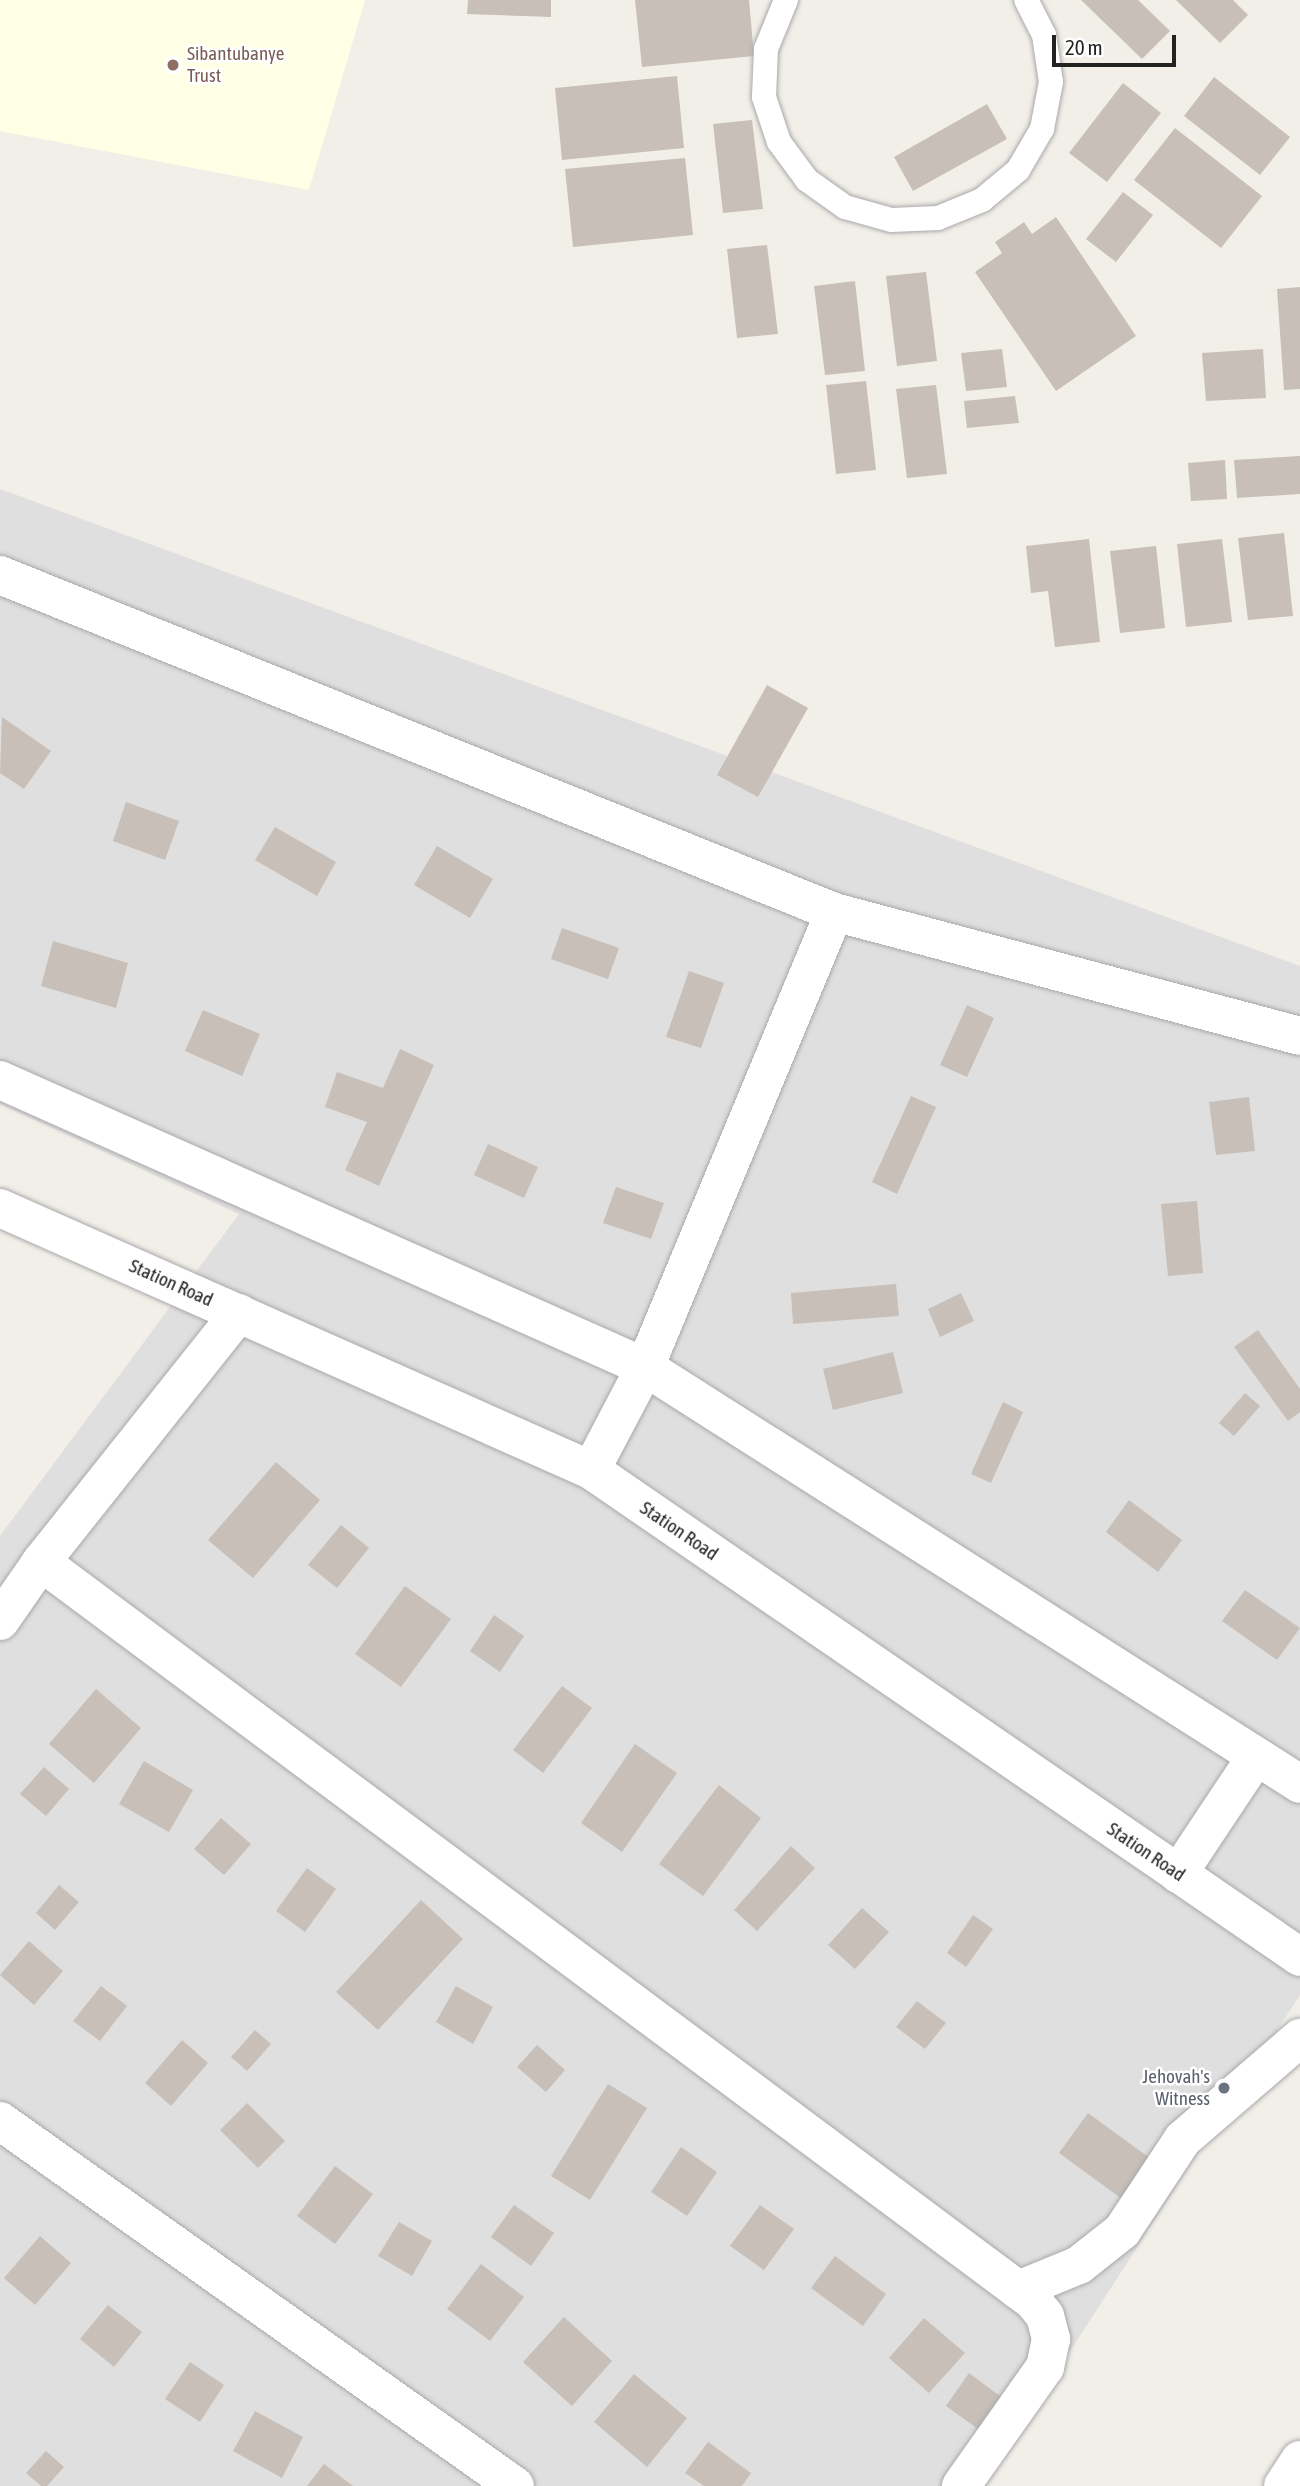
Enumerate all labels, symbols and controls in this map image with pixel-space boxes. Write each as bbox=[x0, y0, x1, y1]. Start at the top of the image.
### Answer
scale bar bbox=[1055, 21, 1179, 65]
text: 20 m bbox=[1065, 35, 1103, 59]
place label: Sibantubanye Trust bbox=[187, 43, 284, 87]
marker: Sibantubanye Trust bbox=[165, 57, 181, 73]
street label: Station Road bbox=[126, 1254, 216, 1312]
street label: Station Road bbox=[636, 1497, 722, 1565]
street label: Station Road bbox=[1103, 1818, 1189, 1886]
place label: Jehovah's Witness bbox=[1142, 2066, 1210, 2110]
marker: Jehovah's Witness bbox=[1216, 2080, 1232, 2096]

